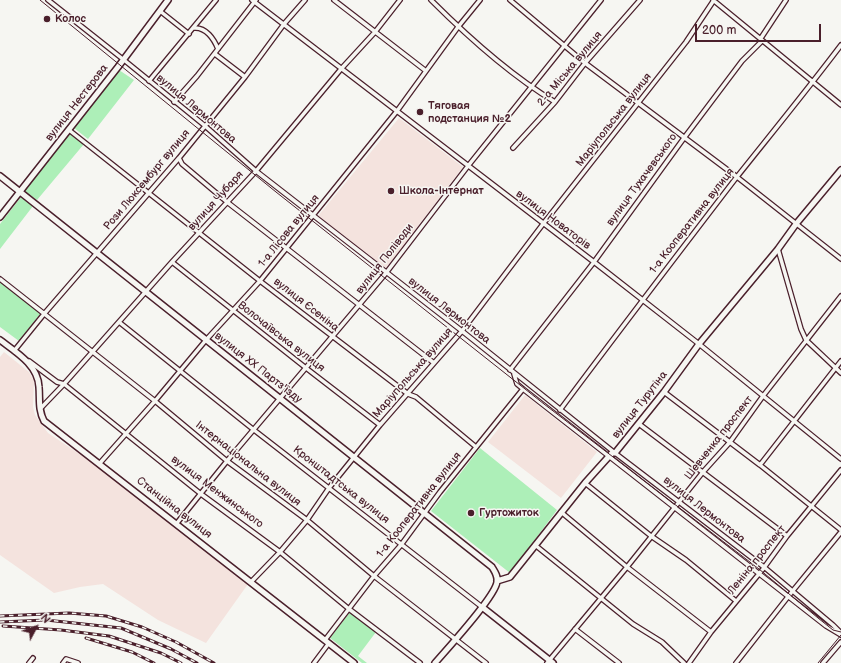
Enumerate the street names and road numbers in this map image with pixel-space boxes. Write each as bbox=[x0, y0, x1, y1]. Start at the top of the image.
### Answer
street label: 2-а Міська вулиця bbox=[535, 29, 605, 109]
street label: вулиця Нестерова bbox=[43, 62, 111, 144]
street label: Маріупольська вулиця bbox=[573, 71, 655, 169]
street label: вулиця Лермонтова bbox=[153, 72, 239, 146]
street label: Рози Люксембург вулиця bbox=[101, 127, 193, 233]
street label: вулиця Тухачевського bbox=[604, 131, 680, 229]
street label: 1-а Кооперативна вулиця bbox=[647, 166, 737, 276]
street label: вулиця Чубаря bbox=[186, 168, 246, 234]
street label: вулиця Новаторів bbox=[513, 188, 593, 252]
street label: 1-а Лісова вулиця bbox=[256, 192, 322, 270]
street label: вулиця Поліводи bbox=[353, 221, 417, 297]
street label: вулиця Єсеніна bbox=[271, 275, 341, 335]
street label: вулиця Лермонтова bbox=[405, 275, 493, 347]
street label: Волочаївська вулиця bbox=[235, 299, 327, 375]
street label: Маріупольська вулиця bbox=[370, 325, 456, 421]
street label: вулиця XX Партз'їзду bbox=[212, 330, 304, 406]
street label: вулиця Турутіна bbox=[610, 369, 670, 441]
street label: Шевченка проспект bbox=[682, 393, 756, 483]
street label: Інтернаціональна вулиця bbox=[193, 419, 303, 509]
street label: Кронштадтська вулиця bbox=[290, 443, 392, 527]
street label: 1-а Кооперативна вулиця bbox=[374, 450, 464, 560]
street label: вулиця Менжинського bbox=[168, 453, 266, 531]
street label: Станційна вулиця bbox=[134, 474, 214, 542]
street label: вулиця Лермонтова bbox=[660, 474, 748, 546]
street label: Леніна проспект bbox=[725, 523, 789, 597]

